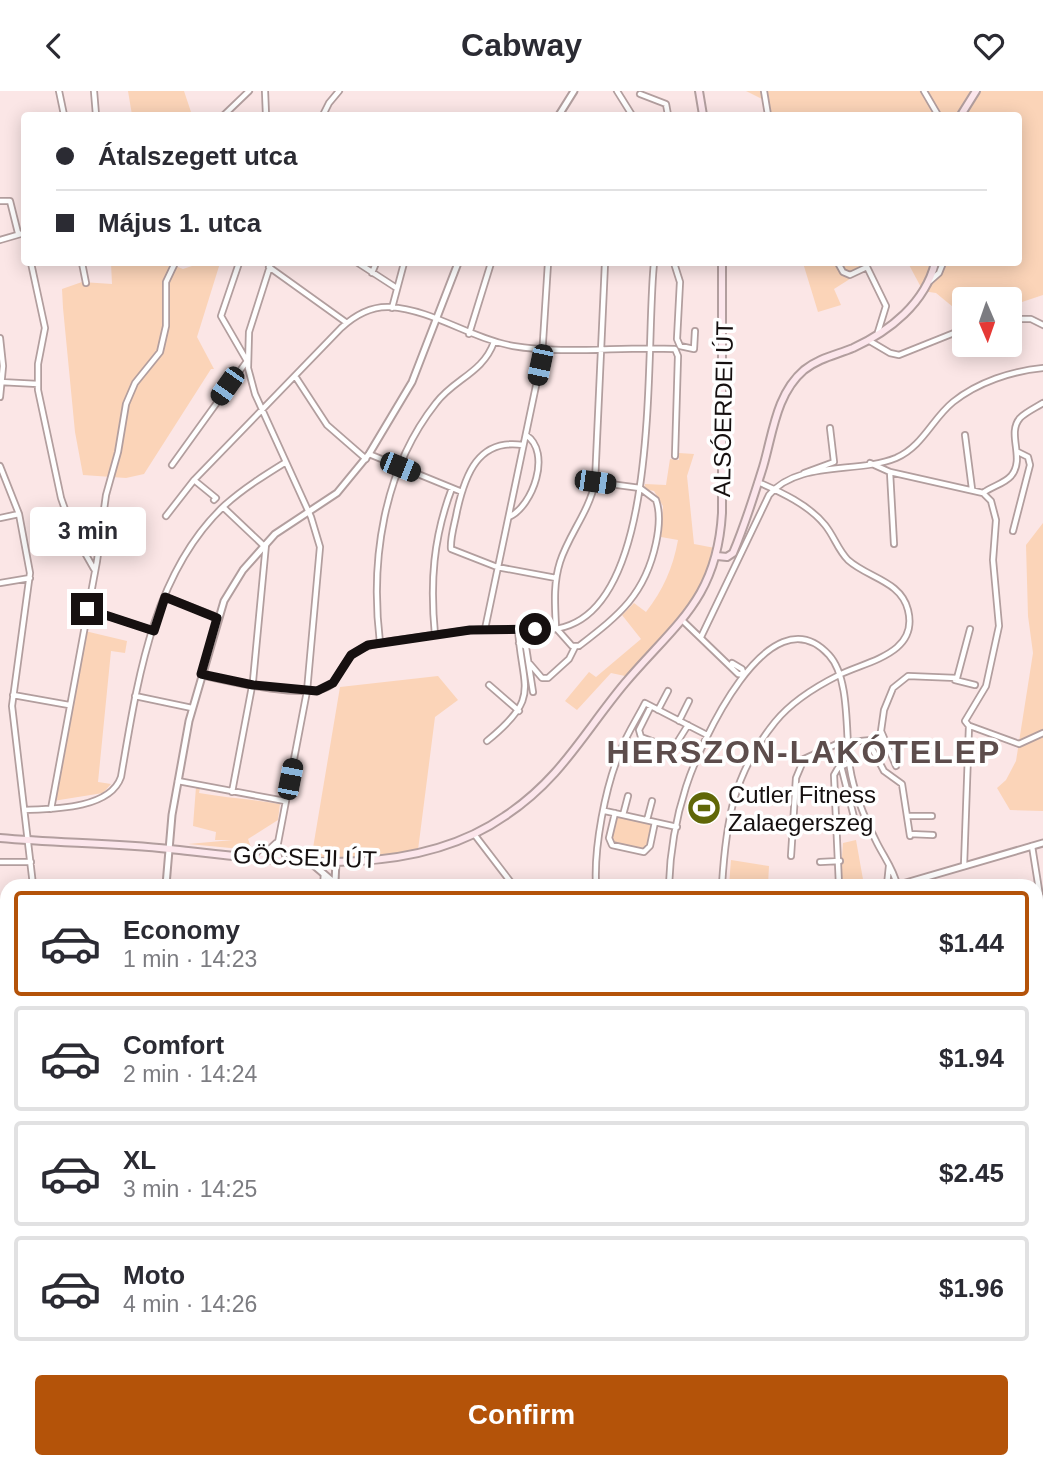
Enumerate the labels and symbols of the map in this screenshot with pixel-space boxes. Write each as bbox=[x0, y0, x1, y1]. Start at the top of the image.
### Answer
north arrow bbox=[952, 287, 1022, 357]
street label: ALSÓERDEI ÚT bbox=[708, 320, 738, 497]
car bbox=[526, 342, 555, 388]
car bbox=[207, 363, 248, 409]
car bbox=[377, 449, 424, 485]
car bbox=[573, 469, 618, 495]
callout: 3 min bbox=[29, 507, 145, 557]
route end bbox=[71, 593, 103, 625]
route start bbox=[519, 613, 551, 645]
district label: HERSZON-LAKÓTELEP bbox=[607, 734, 1001, 770]
car bbox=[276, 756, 305, 802]
place label: Cutler Fitness Zalaegerszeg bbox=[728, 781, 876, 836]
sports icon: Cutler Fitness Zalaegerszeg bbox=[685, 789, 723, 827]
street label: GÖCSEJI ÚT bbox=[233, 841, 378, 873]

